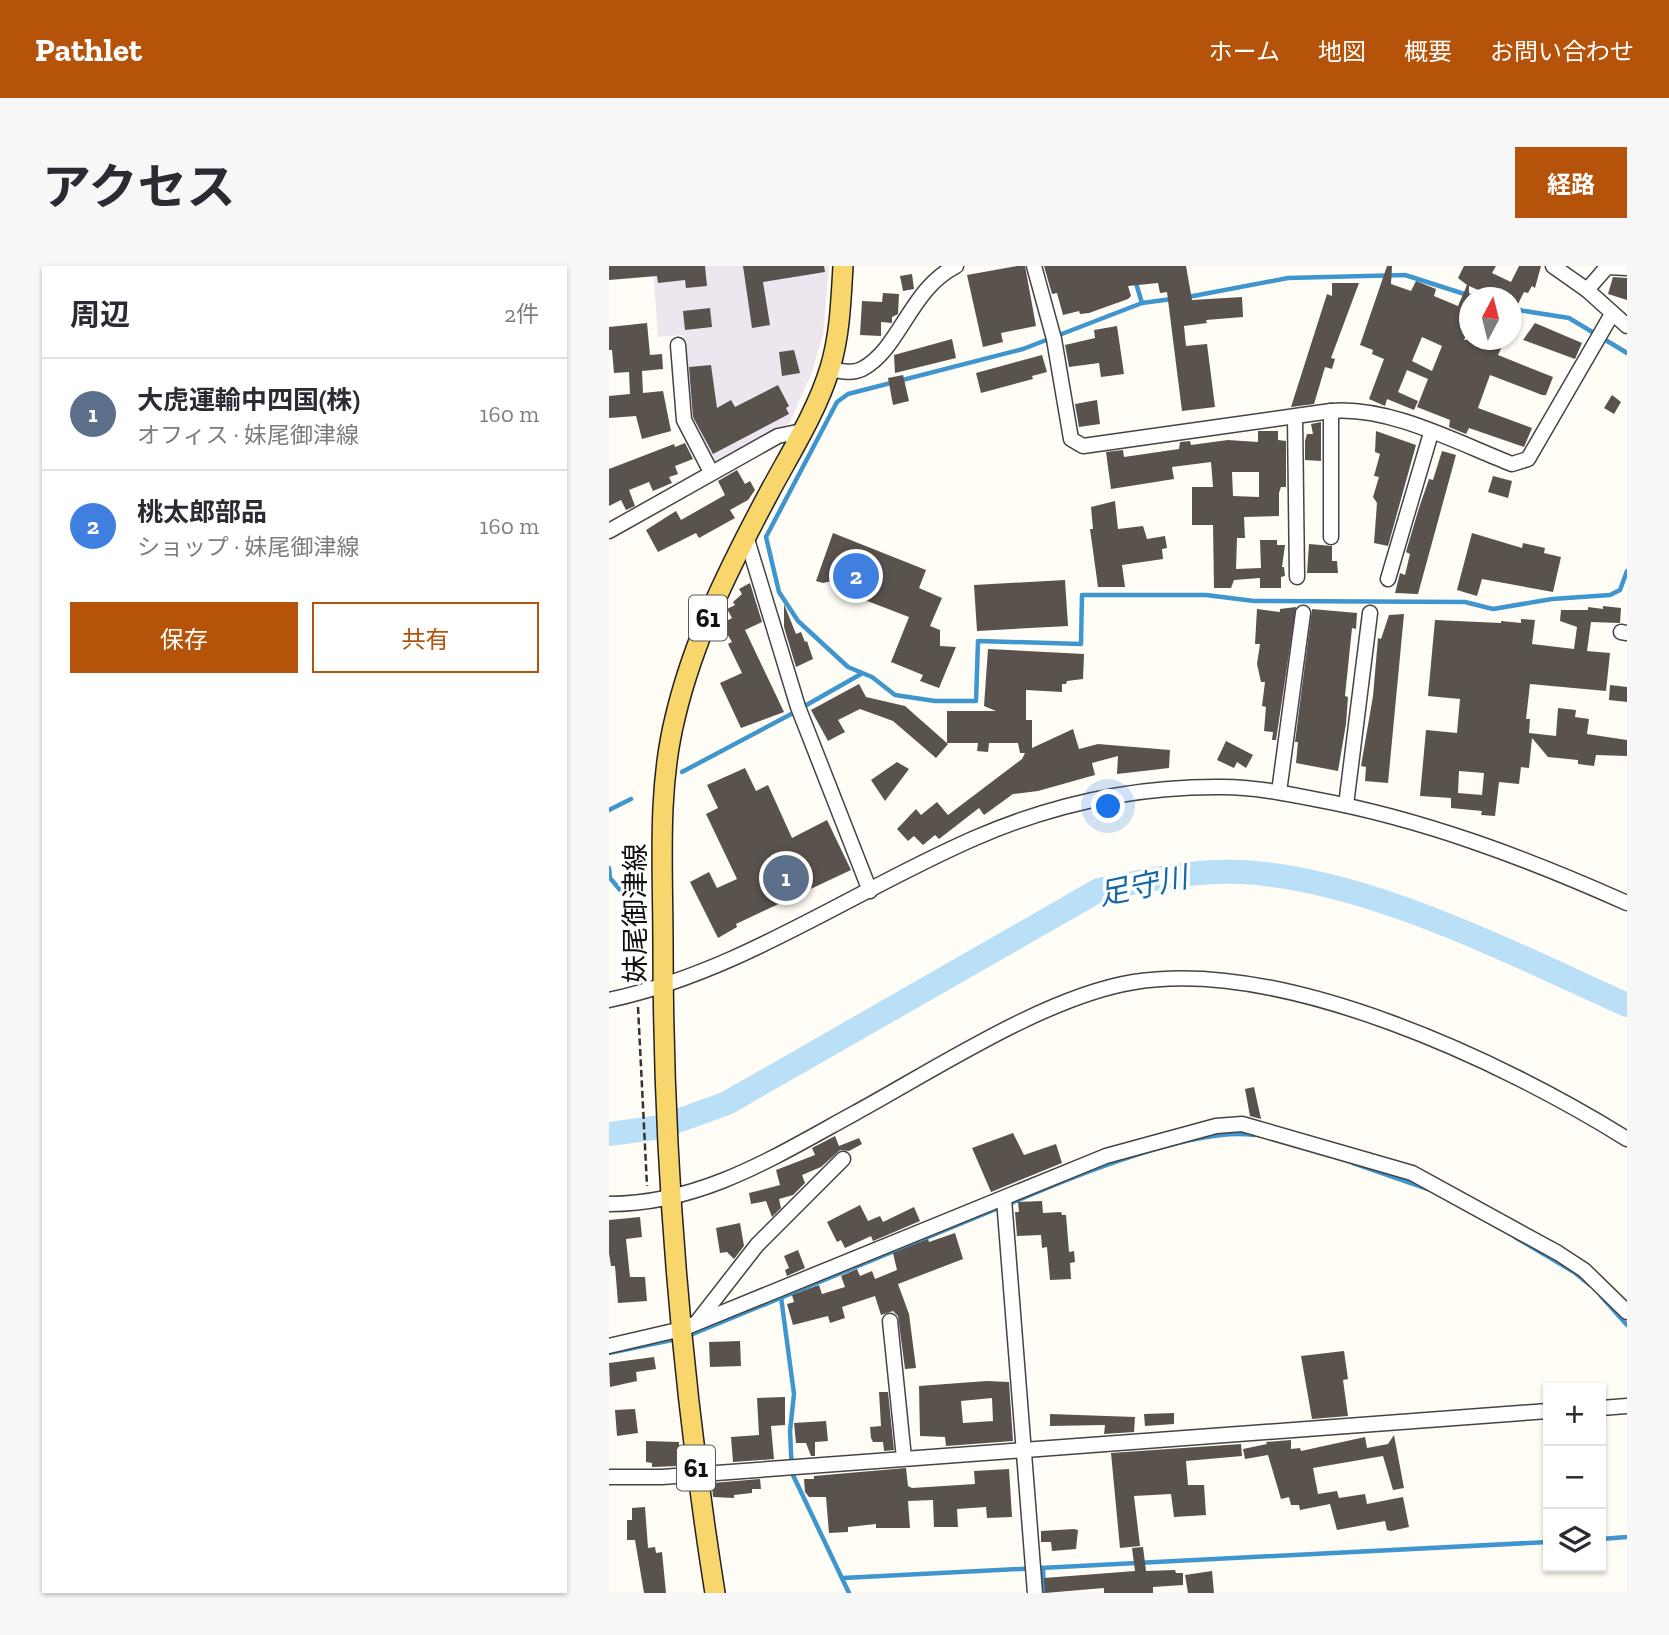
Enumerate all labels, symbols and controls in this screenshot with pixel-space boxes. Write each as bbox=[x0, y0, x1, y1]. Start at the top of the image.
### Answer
text: Pathlet bbox=[35, 30, 142, 69]
text: ホーム bbox=[1209, 37, 1280, 66]
text: 地図 bbox=[1318, 37, 1366, 66]
text: 概要 bbox=[1404, 37, 1452, 66]
text: お問い合わせ bbox=[1490, 37, 1634, 66]
button: 経路 bbox=[1515, 147, 1627, 218]
text: アクセス bbox=[42, 158, 236, 217]
north arrow bbox=[1459, 287, 1522, 350]
text: 周辺 bbox=[70, 297, 130, 333]
text: 2件 bbox=[504, 300, 539, 328]
text: 大虎運輸中四国(株) bbox=[137, 384, 360, 416]
text: 1 bbox=[88, 400, 98, 428]
text: 160 m bbox=[480, 400, 539, 428]
text: オフィス · 妹尾御津線 bbox=[137, 421, 359, 449]
text: 桃太郎部品 bbox=[137, 496, 267, 528]
text: 2 bbox=[87, 512, 99, 540]
text: 160 m bbox=[480, 512, 539, 540]
text: ショップ · 妹尾御津線 bbox=[137, 533, 359, 561]
pin: 2 bbox=[833, 550, 879, 602]
road number: 61 bbox=[689, 596, 727, 640]
button: 保存 bbox=[70, 602, 298, 673]
button: 共有 bbox=[312, 602, 539, 673]
your location bbox=[1091, 789, 1125, 823]
street label: 妹尾御津線 bbox=[619, 843, 652, 983]
pin: 1 bbox=[763, 852, 809, 904]
water label: 足守川 bbox=[1095, 858, 1194, 913]
map controls bbox=[1543, 1383, 1606, 1572]
button: + bbox=[1543, 1383, 1606, 1446]
road number: 61 bbox=[677, 1446, 715, 1490]
button: − bbox=[1543, 1446, 1606, 1509]
button: layers bbox=[1543, 1509, 1606, 1572]

